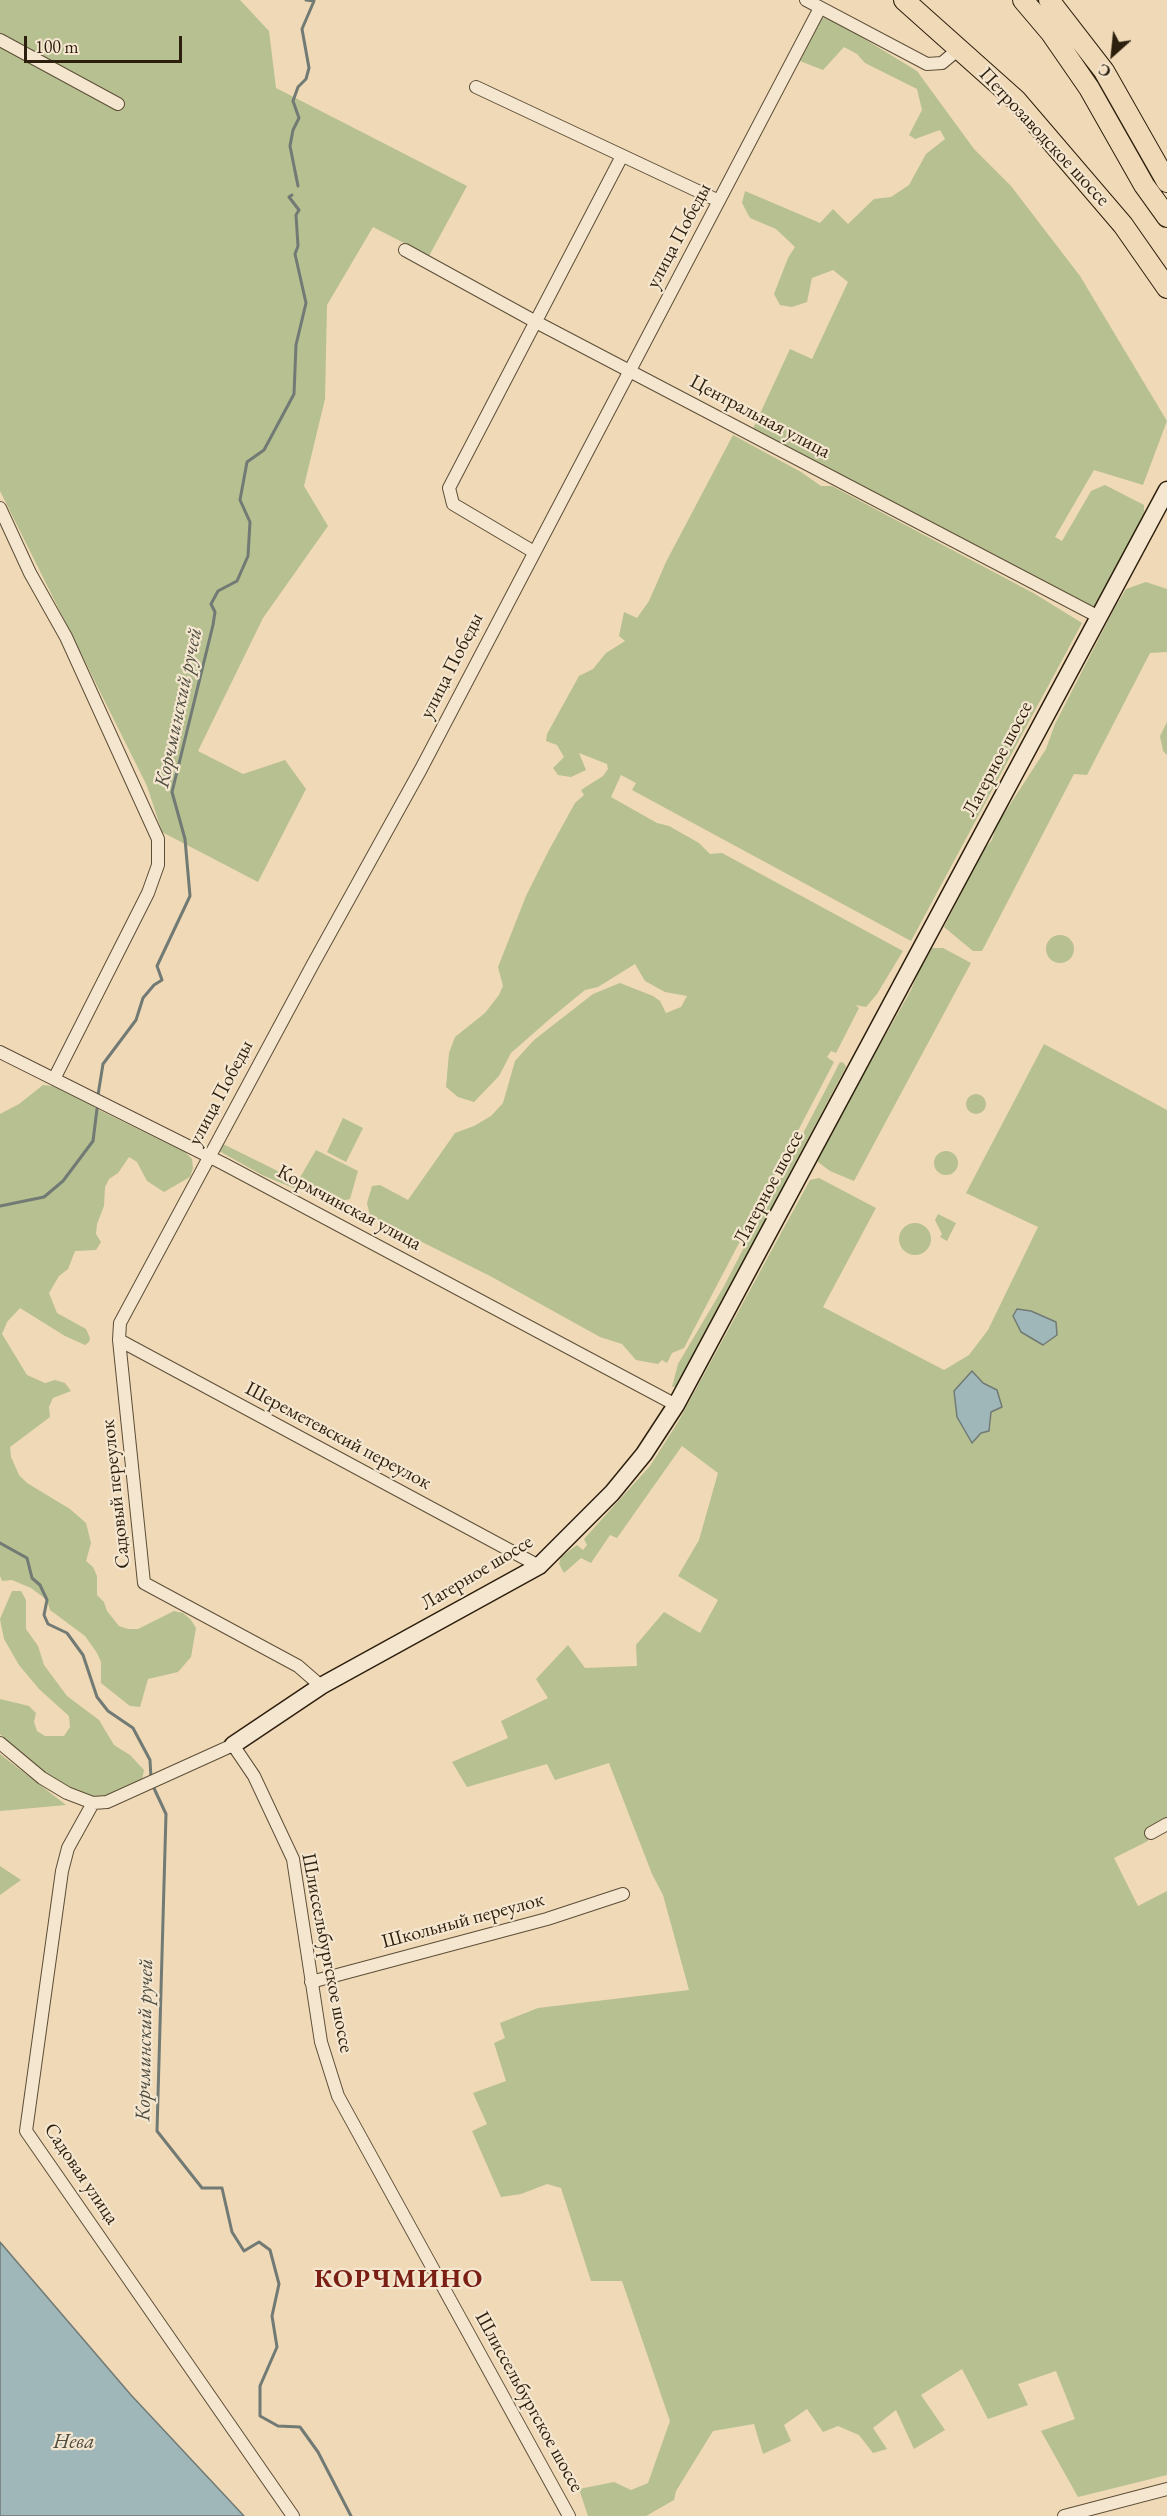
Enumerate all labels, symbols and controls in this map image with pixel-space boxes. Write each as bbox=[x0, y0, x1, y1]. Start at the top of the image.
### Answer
scale bar bbox=[27, 24, 184, 62]
north arrow bbox=[1083, 24, 1143, 84]
text: 100 m bbox=[35, 35, 79, 58]
text: С bbox=[1095, 59, 1114, 82]
street label: Петрозаводское шоссе bbox=[974, 63, 1114, 211]
street label: улица Победы bbox=[641, 179, 717, 293]
street label: Центральная улица bbox=[686, 370, 834, 464]
street label: улица Победы bbox=[415, 609, 489, 723]
water label: Корчминский ручей bbox=[150, 626, 208, 790]
street label: Лагерное шоссе bbox=[958, 697, 1038, 821]
street label: улица Победы bbox=[183, 1036, 259, 1150]
street label: Лагерное шоссе bbox=[729, 1126, 809, 1250]
street label: Кормчинская улица bbox=[273, 1160, 425, 1256]
street label: Шереметевский переулок bbox=[241, 1377, 435, 1495]
street label: Садовый переулок bbox=[96, 1418, 136, 1570]
street label: Лагерное шоссе bbox=[417, 1530, 537, 1616]
street label: Шлиссельбургское шоссе bbox=[296, 1851, 358, 2055]
street label: Школьный переулок bbox=[379, 1888, 547, 1954]
water label: Корчминский ручей bbox=[131, 1958, 159, 2122]
street label: Садовая улица bbox=[38, 2119, 124, 2229]
district label: КОРЧМИНО bbox=[314, 2264, 484, 2296]
street label: Шлиссельбургское шоссе bbox=[469, 2308, 589, 2496]
water label: Нева bbox=[53, 2429, 95, 2455]

